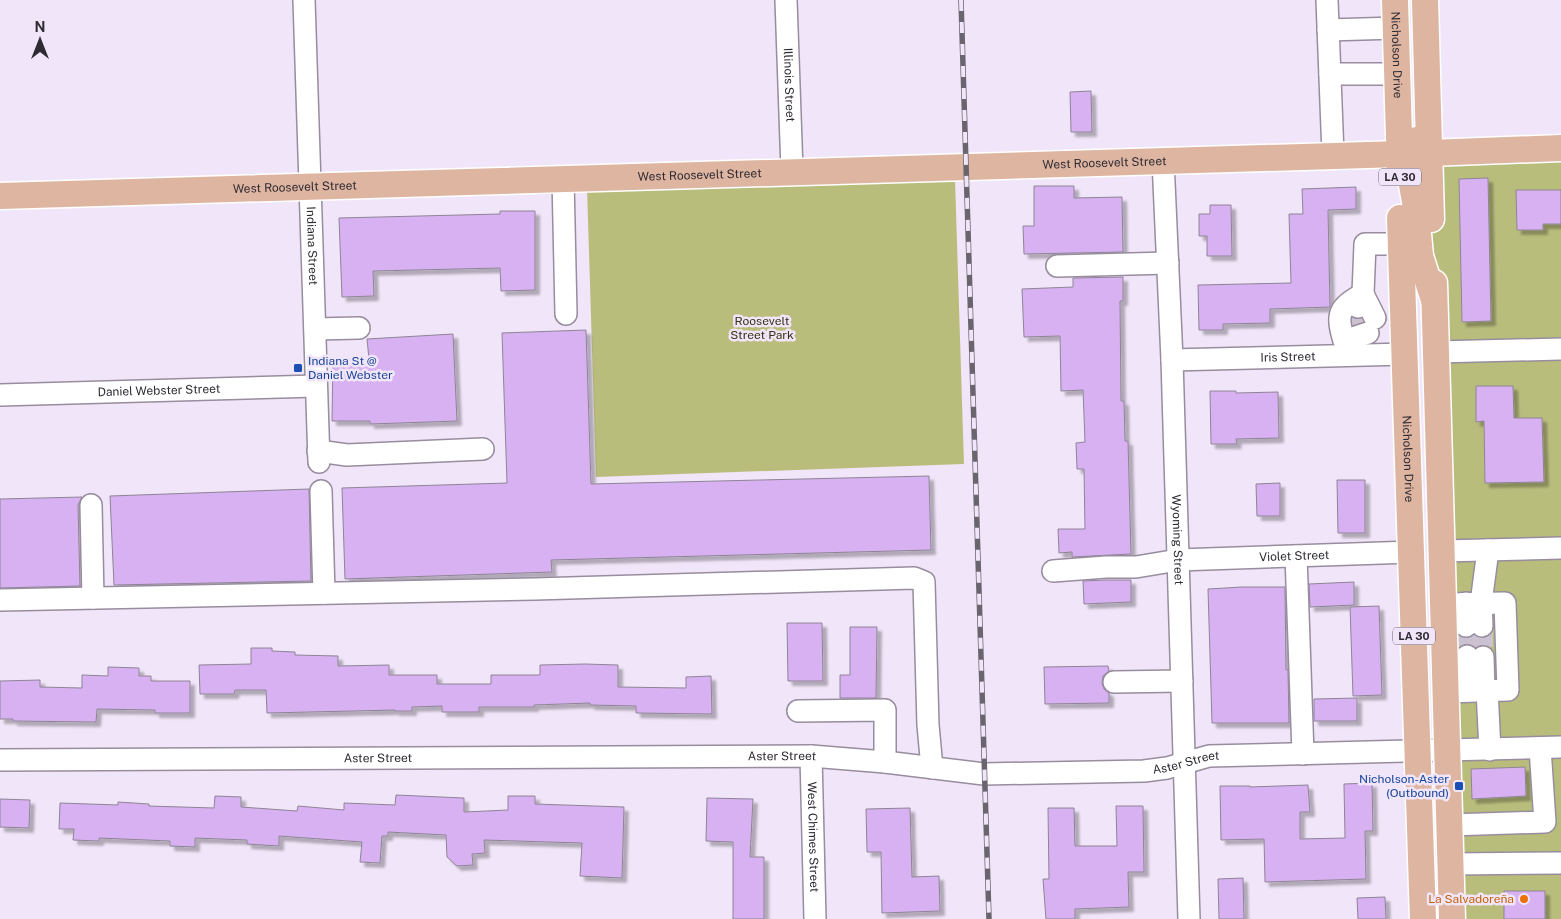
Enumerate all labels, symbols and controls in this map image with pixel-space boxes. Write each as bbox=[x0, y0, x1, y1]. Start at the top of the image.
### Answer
street label: Nicholson Drive bbox=[1388, 11, 1405, 99]
north arrow bbox=[15, 15, 65, 65]
text: N bbox=[35, 19, 45, 35]
street label: Illinois Street bbox=[781, 48, 797, 123]
street label: West Roosevelt Street bbox=[1042, 154, 1167, 172]
street label: West Roosevelt Street bbox=[637, 166, 762, 184]
road number: LA 30 bbox=[1379, 168, 1421, 186]
street label: West Roosevelt Street bbox=[233, 178, 357, 196]
street label: Indiana Street bbox=[304, 206, 320, 286]
park label: Roosevelt Street Park bbox=[730, 314, 794, 342]
street label: Iris Street bbox=[1260, 349, 1316, 365]
place label: Indiana St @ Daniel Webster bbox=[308, 354, 393, 382]
marker: Indiana St @ Daniel Webster bbox=[292, 362, 304, 374]
street label: Daniel Webster Street bbox=[97, 382, 221, 399]
street label: Nicholson Drive bbox=[1399, 415, 1416, 503]
street label: Wyoming Street bbox=[1169, 494, 1186, 585]
street label: Violet Street bbox=[1259, 548, 1330, 564]
road number: LA 30 bbox=[1393, 628, 1435, 644]
street label: Aster Street bbox=[748, 749, 817, 763]
street label: Aster Street bbox=[1152, 749, 1220, 777]
street label: Aster Street bbox=[344, 751, 413, 765]
place label: Nicholson-Aster (Outbound) bbox=[1359, 772, 1449, 800]
marker: Nicholson-Aster (Outbound) bbox=[1453, 780, 1465, 792]
street label: West Chimes Street bbox=[805, 781, 821, 893]
place label: La Salvadoreña bbox=[1428, 892, 1514, 906]
marker: La Salvadoreña bbox=[1518, 893, 1530, 905]

